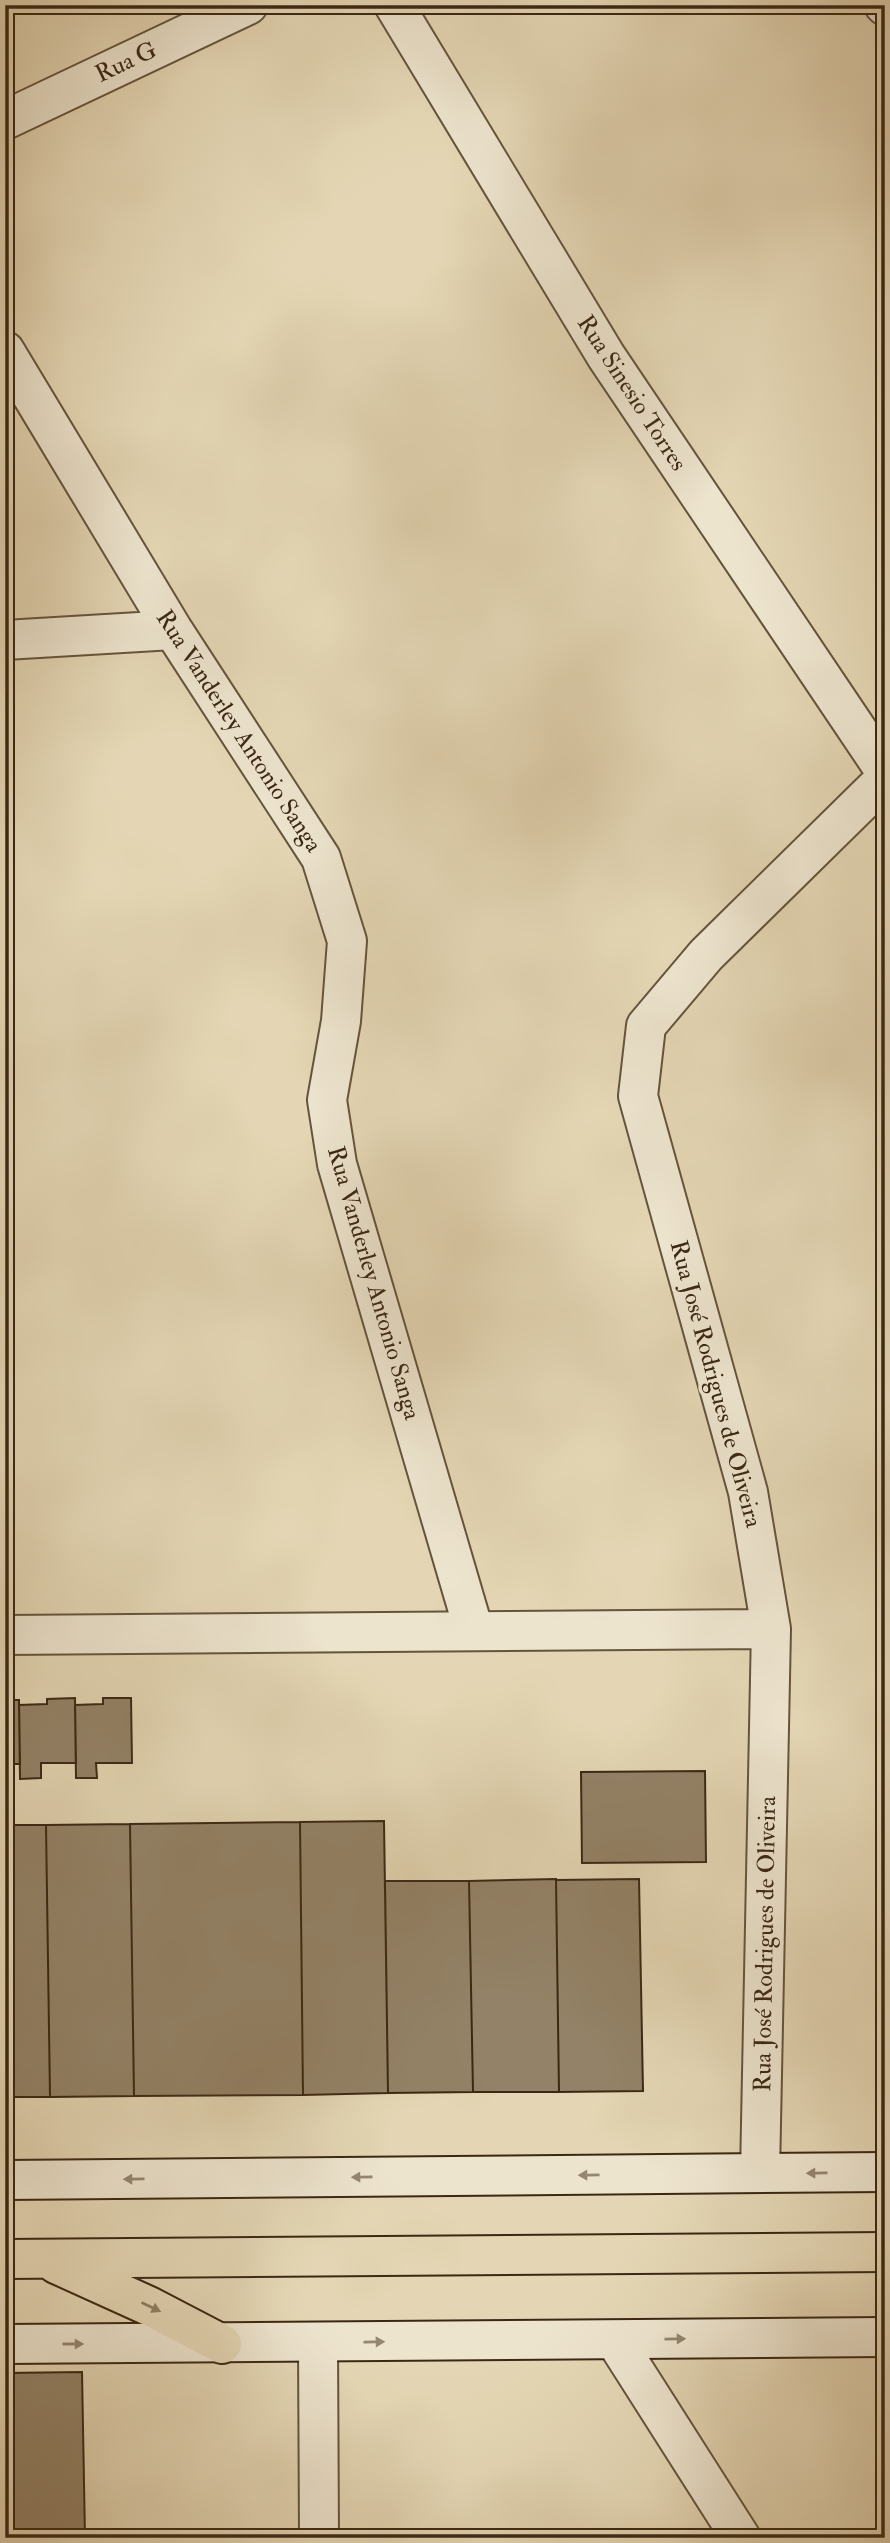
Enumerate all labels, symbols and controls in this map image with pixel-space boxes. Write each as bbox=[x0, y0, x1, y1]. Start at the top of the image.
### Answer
street label: Rua G bbox=[90, 34, 162, 90]
street label: Rua Sinesio Torres bbox=[570, 309, 694, 477]
street label: Rua Vanderley Antonio Sanga bbox=[149, 604, 330, 859]
street label: Rua Vanderley Antonio Sanga bbox=[320, 1143, 428, 1424]
street label: Rua José Rodrigues de Oliveira bbox=[663, 1237, 770, 1532]
street label: Rua José Rodrigues de Oliveira bbox=[747, 1795, 783, 2092]
one-way arrow bbox=[805, 2167, 827, 2179]
one-way arrow bbox=[578, 2169, 600, 2181]
one-way arrow bbox=[350, 2171, 372, 2183]
one-way arrow bbox=[123, 2173, 145, 2185]
one-way arrow bbox=[141, 2301, 161, 2313]
one-way arrow bbox=[665, 2333, 687, 2345]
one-way arrow bbox=[364, 2337, 386, 2348]
one-way arrow bbox=[63, 2338, 85, 2350]

